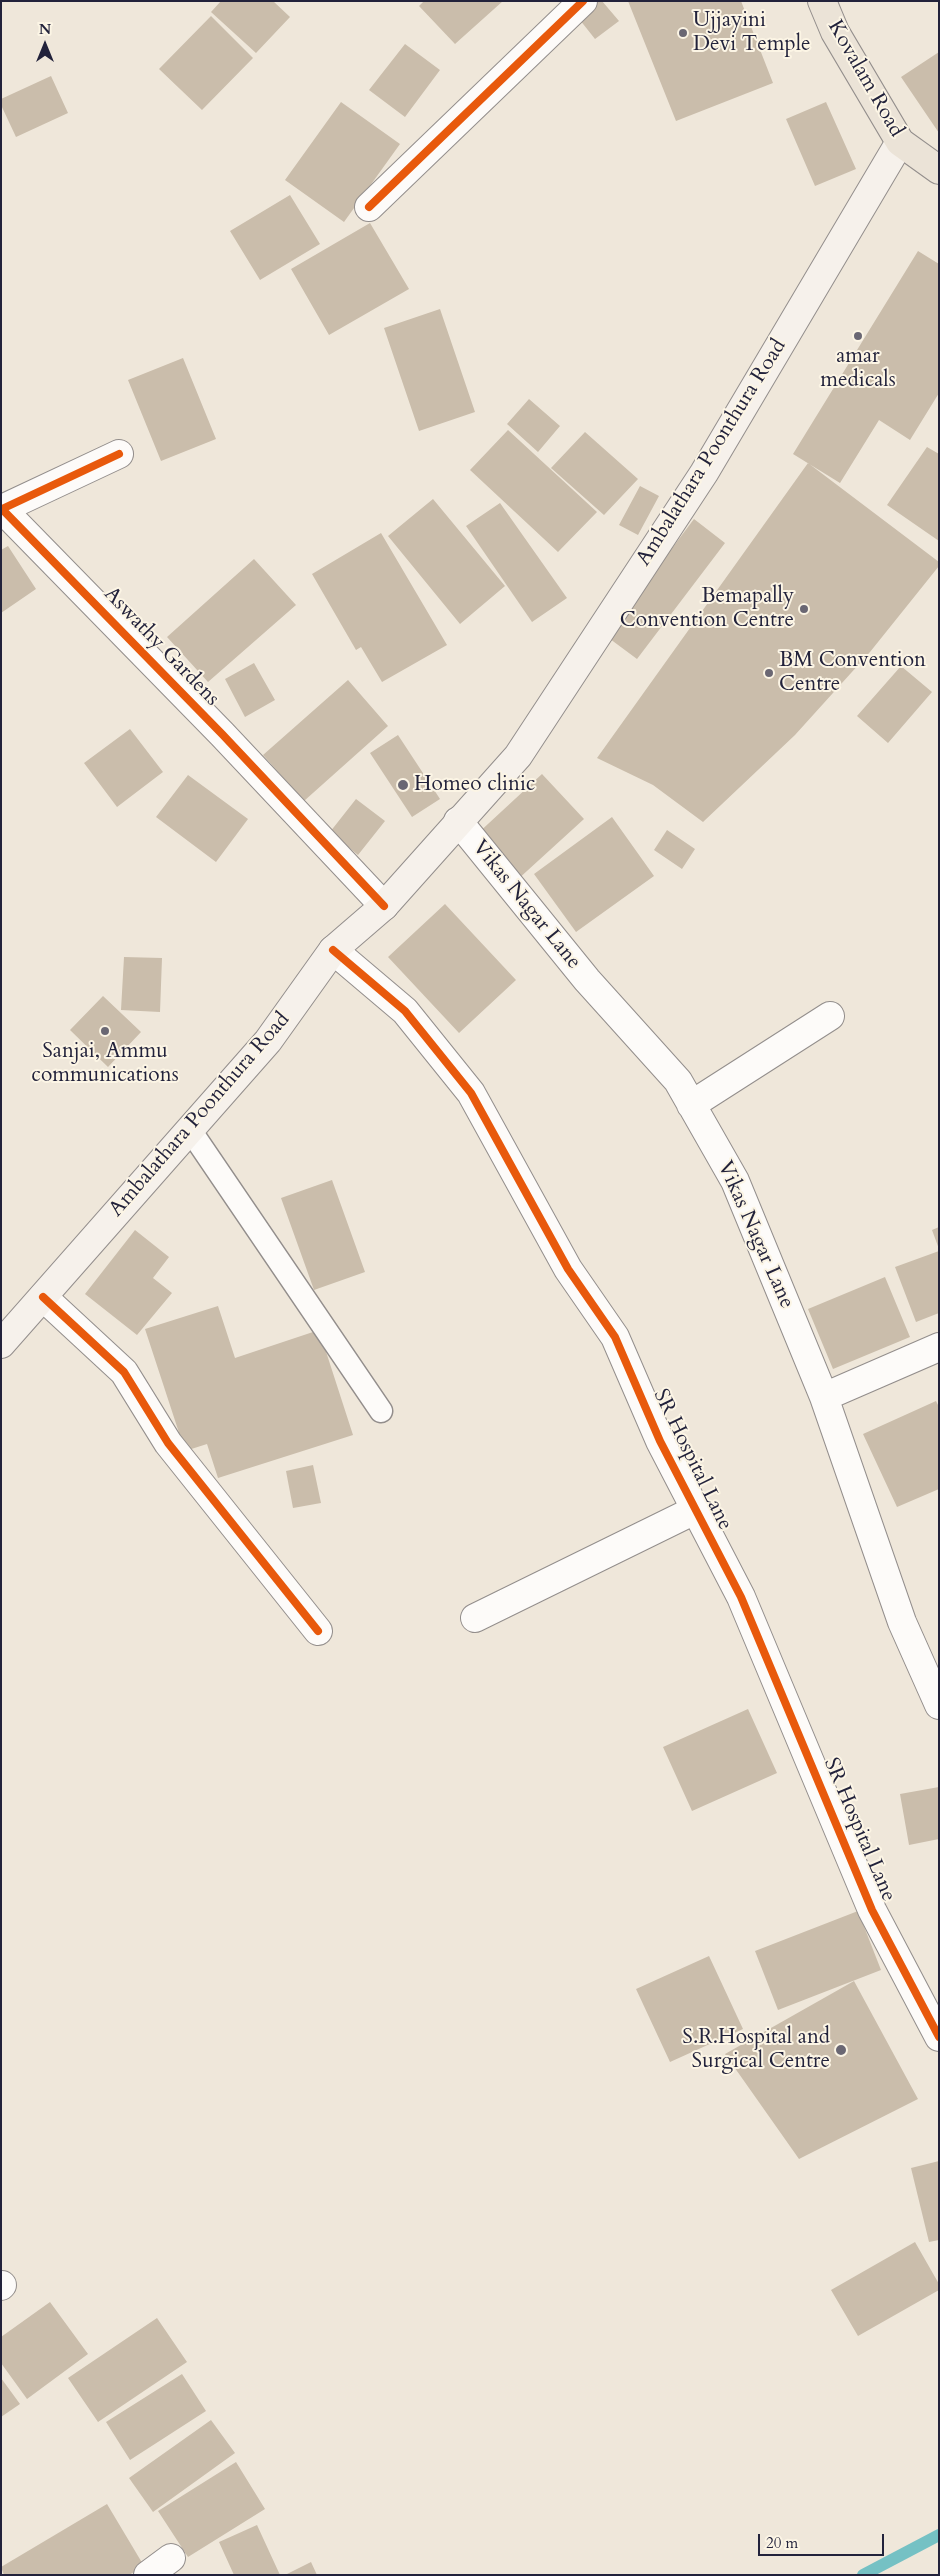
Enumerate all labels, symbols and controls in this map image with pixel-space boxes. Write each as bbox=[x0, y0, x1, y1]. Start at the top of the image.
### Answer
place label: Ujjayini Devi Temple bbox=[693, 8, 811, 58]
street label: Kovalam Road bbox=[821, 16, 909, 142]
north arrow bbox=[20, 20, 70, 70]
text: N bbox=[39, 20, 51, 39]
marker: Ujjayini Devi Temple bbox=[677, 27, 689, 39]
marker: amar medicals bbox=[852, 330, 864, 342]
street label: Ambalathara Poonthura Road bbox=[632, 335, 792, 571]
place label: amar medicals bbox=[820, 344, 896, 394]
street label: Aswathy Gardens bbox=[98, 582, 224, 712]
place label: Bemapally Convention Centre bbox=[620, 584, 794, 634]
marker: Bemapally Convention Centre bbox=[798, 603, 810, 615]
place label: BM Convention Centre bbox=[779, 648, 926, 698]
marker: BM Convention Centre bbox=[763, 667, 775, 679]
place label: Homeo clinic bbox=[414, 772, 535, 798]
marker: Homeo clinic bbox=[396, 778, 410, 792]
street label: Vikas Nagar Lane bbox=[466, 835, 586, 975]
street label: Ambalathara Poonthura Road bbox=[104, 1008, 296, 1222]
marker: Sanjai, Ammu communications bbox=[99, 1025, 111, 1037]
place label: Sanjai, Ammu communications bbox=[31, 1039, 179, 1089]
street label: Vikas Nagar Lane bbox=[711, 1157, 799, 1313]
street label: SR Hospital Lane bbox=[647, 1385, 737, 1535]
street label: SR Hospital Lane bbox=[817, 1754, 901, 1906]
place label: S.R.Hospital and Surgical Centre bbox=[682, 2025, 830, 2075]
marker: S.R.Hospital and Surgical Centre bbox=[834, 2043, 848, 2057]
scale bar bbox=[760, 2524, 886, 2556]
text: 20 m bbox=[766, 2533, 798, 2553]

